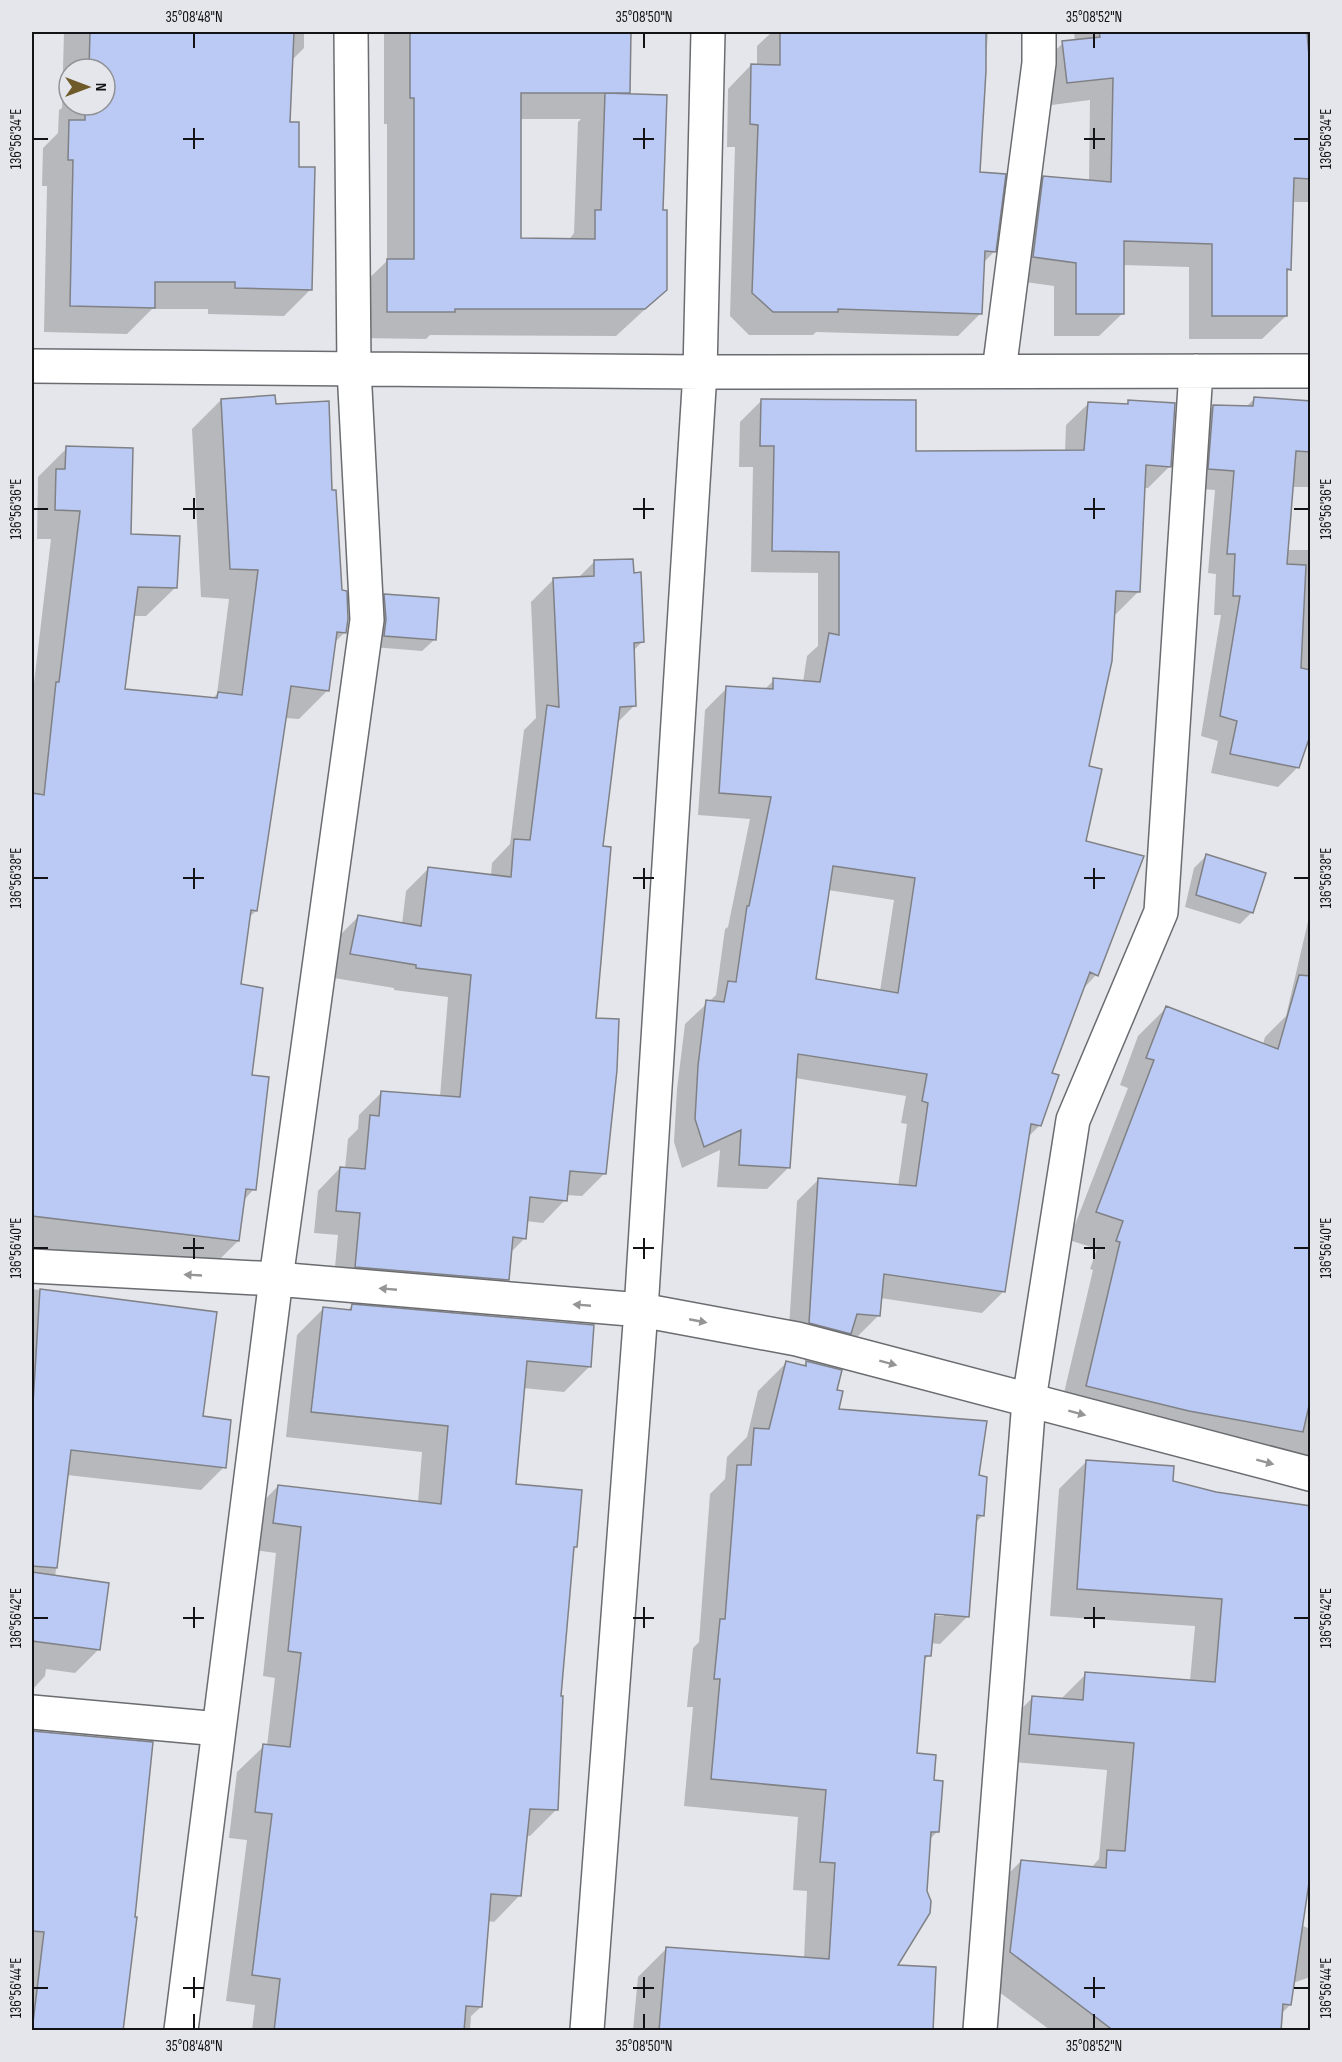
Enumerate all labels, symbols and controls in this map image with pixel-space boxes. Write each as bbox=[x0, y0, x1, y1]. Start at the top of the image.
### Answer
text: 35°08'48"N bbox=[165, 8, 223, 27]
text: 35°08'50"N bbox=[615, 8, 673, 27]
text: 35°08'52"N bbox=[1066, 8, 1122, 27]
north arrow bbox=[57, 57, 117, 117]
text: N bbox=[91, 83, 110, 91]
text: 136°56'34"E bbox=[7, 109, 26, 169]
text: 136°56'34"E bbox=[1317, 109, 1336, 169]
text: 136°56'36"E bbox=[7, 479, 26, 539]
text: 136°56'36"E bbox=[1317, 479, 1336, 539]
text: 136°56'38"E bbox=[7, 848, 26, 908]
text: 136°56'38"E bbox=[1317, 848, 1336, 908]
text: 136°56'40"E bbox=[7, 1217, 26, 1279]
text: 136°56'40"E bbox=[1317, 1217, 1336, 1279]
one-way arrow bbox=[184, 1270, 203, 1279]
one-way arrow bbox=[378, 1284, 397, 1293]
one-way arrow bbox=[573, 1300, 592, 1310]
one-way arrow bbox=[689, 1316, 708, 1325]
one-way arrow bbox=[879, 1359, 897, 1368]
one-way arrow bbox=[1068, 1408, 1086, 1418]
one-way arrow bbox=[1256, 1458, 1275, 1468]
text: 136°56'42"E bbox=[7, 1588, 26, 1648]
text: 136°56'42"E bbox=[1317, 1588, 1336, 1648]
text: 136°56'44"E bbox=[7, 1958, 26, 2018]
text: 136°56'44"E bbox=[1317, 1958, 1336, 2018]
text: 35°08'48"N bbox=[165, 2037, 223, 2056]
text: 35°08'50"N bbox=[615, 2037, 673, 2056]
text: 35°08'52"N bbox=[1066, 2037, 1122, 2056]

